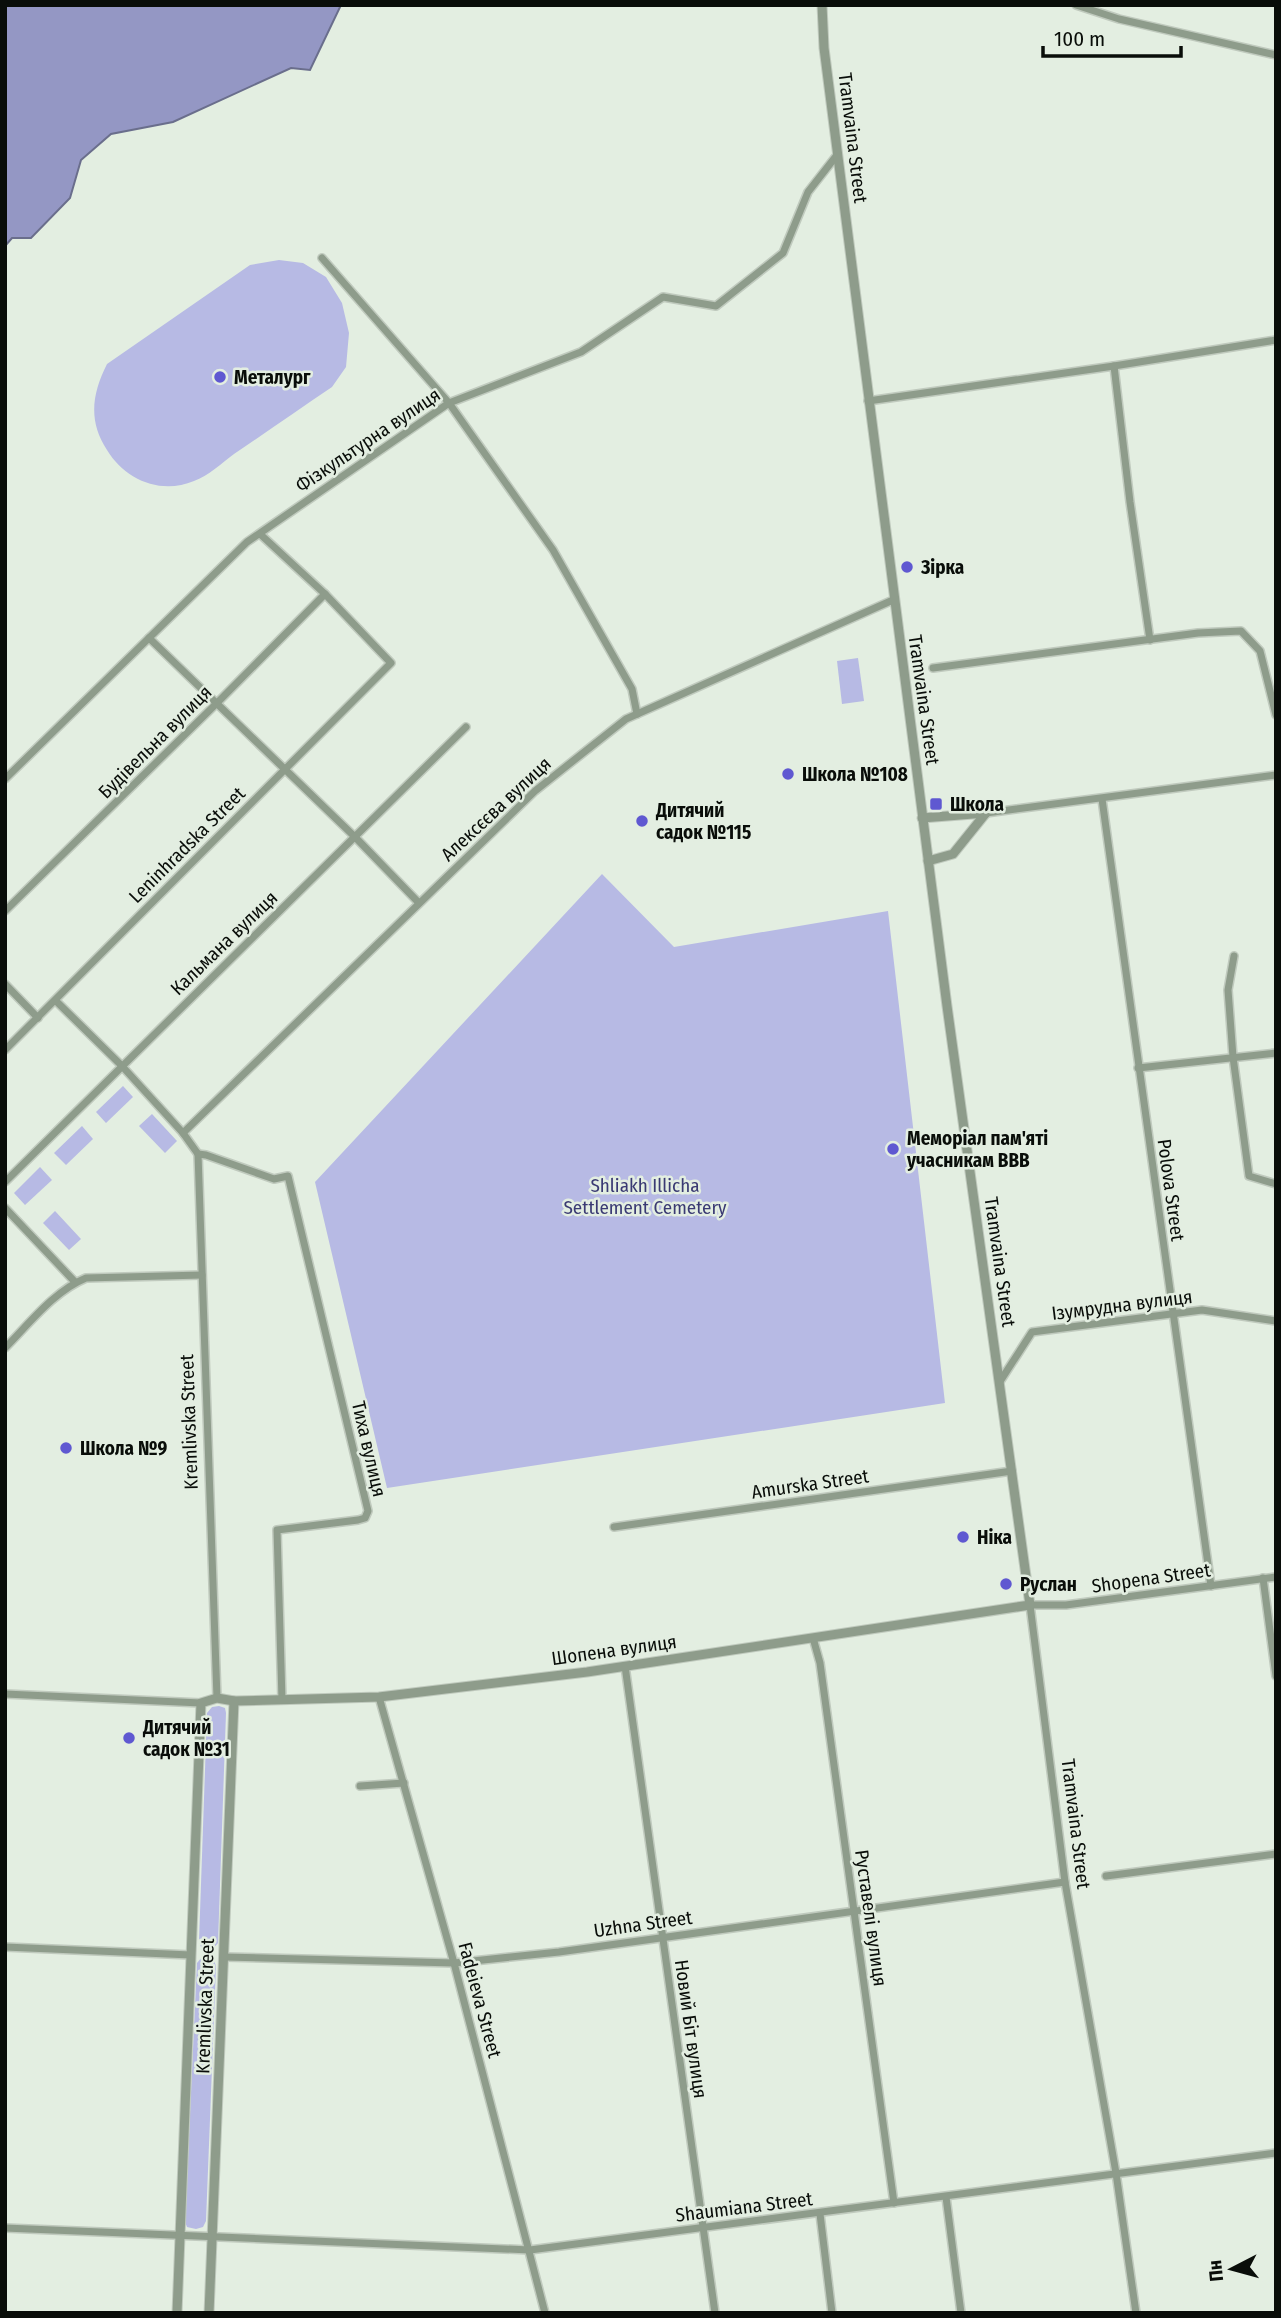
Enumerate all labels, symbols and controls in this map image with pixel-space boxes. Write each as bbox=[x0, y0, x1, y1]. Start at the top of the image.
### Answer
scale bar bbox=[1043, 14, 1181, 58]
text: 100 m bbox=[1054, 26, 1105, 52]
street label: Tramvaina Street bbox=[834, 72, 872, 205]
place label: Металург bbox=[234, 366, 311, 389]
marker: Металург bbox=[212, 369, 228, 385]
street label: Фiзкультурна вулиця bbox=[291, 383, 445, 497]
place label: Зірка bbox=[920, 556, 964, 579]
marker: Зірка bbox=[899, 559, 915, 575]
street label: Tramvaina Street bbox=[904, 634, 945, 767]
street label: Будівельна вулиця bbox=[94, 681, 216, 803]
street label: Алексєєва вулиця bbox=[436, 752, 556, 866]
place label: Школа №108 bbox=[802, 763, 908, 786]
marker: Школа №108 bbox=[780, 766, 796, 782]
street label: Leninhradska Street bbox=[124, 782, 250, 908]
place label: Школа bbox=[950, 793, 1004, 816]
marker: Школа bbox=[928, 796, 944, 812]
place label: Дитячий садок №115 bbox=[655, 799, 751, 844]
marker: Дитячий садок №115 bbox=[634, 813, 650, 829]
street label: Кальмана вулиця bbox=[166, 886, 282, 1000]
place label: Меморіал пам'яті учасникам ВВВ bbox=[906, 1127, 1048, 1172]
street label: Polova Street bbox=[1152, 1137, 1190, 1243]
marker: Меморіал пам'яті учасникам ВВВ bbox=[885, 1141, 901, 1157]
park label: Shliakh Illicha Settlement Cemetery bbox=[563, 1174, 727, 1219]
street label: Tramvaina Street bbox=[980, 1196, 1021, 1329]
street label: Ізумрудна вулиця bbox=[1050, 1285, 1194, 1325]
street label: Kremlivska Street bbox=[175, 1353, 203, 1490]
street label: Тиха вулиця bbox=[347, 1399, 391, 1499]
place label: Школа №9 bbox=[80, 1437, 167, 1460]
marker: Школа №9 bbox=[58, 1440, 74, 1456]
street label: Amurska Street bbox=[750, 1464, 871, 1504]
place label: Ніка bbox=[977, 1526, 1012, 1549]
marker: Ніка bbox=[955, 1529, 971, 1545]
street label: Shopena Street bbox=[1090, 1558, 1213, 1598]
place label: Руслан bbox=[1020, 1573, 1077, 1596]
marker: Руслан bbox=[998, 1576, 1014, 1592]
street label: Шопена вулиця bbox=[550, 1630, 678, 1670]
place label: Дитячий садок №31 bbox=[142, 1716, 230, 1761]
marker: Дитячий садок №31 bbox=[121, 1730, 137, 1746]
street label: Tramvaina Street bbox=[1057, 1758, 1095, 1891]
street label: Руставелі вулиця bbox=[850, 1848, 892, 1988]
street label: Uzhna Street bbox=[592, 1906, 694, 1942]
street label: Kremlivska Street bbox=[191, 1937, 219, 2074]
street label: Fadeieva Street bbox=[454, 1940, 507, 2061]
street label: Новий Біт вулиця bbox=[670, 1958, 712, 2100]
street label: Shaumiana Street bbox=[674, 2187, 815, 2227]
north arrow bbox=[1197, 2234, 1267, 2304]
text: Пн bbox=[1203, 2259, 1228, 2283]

